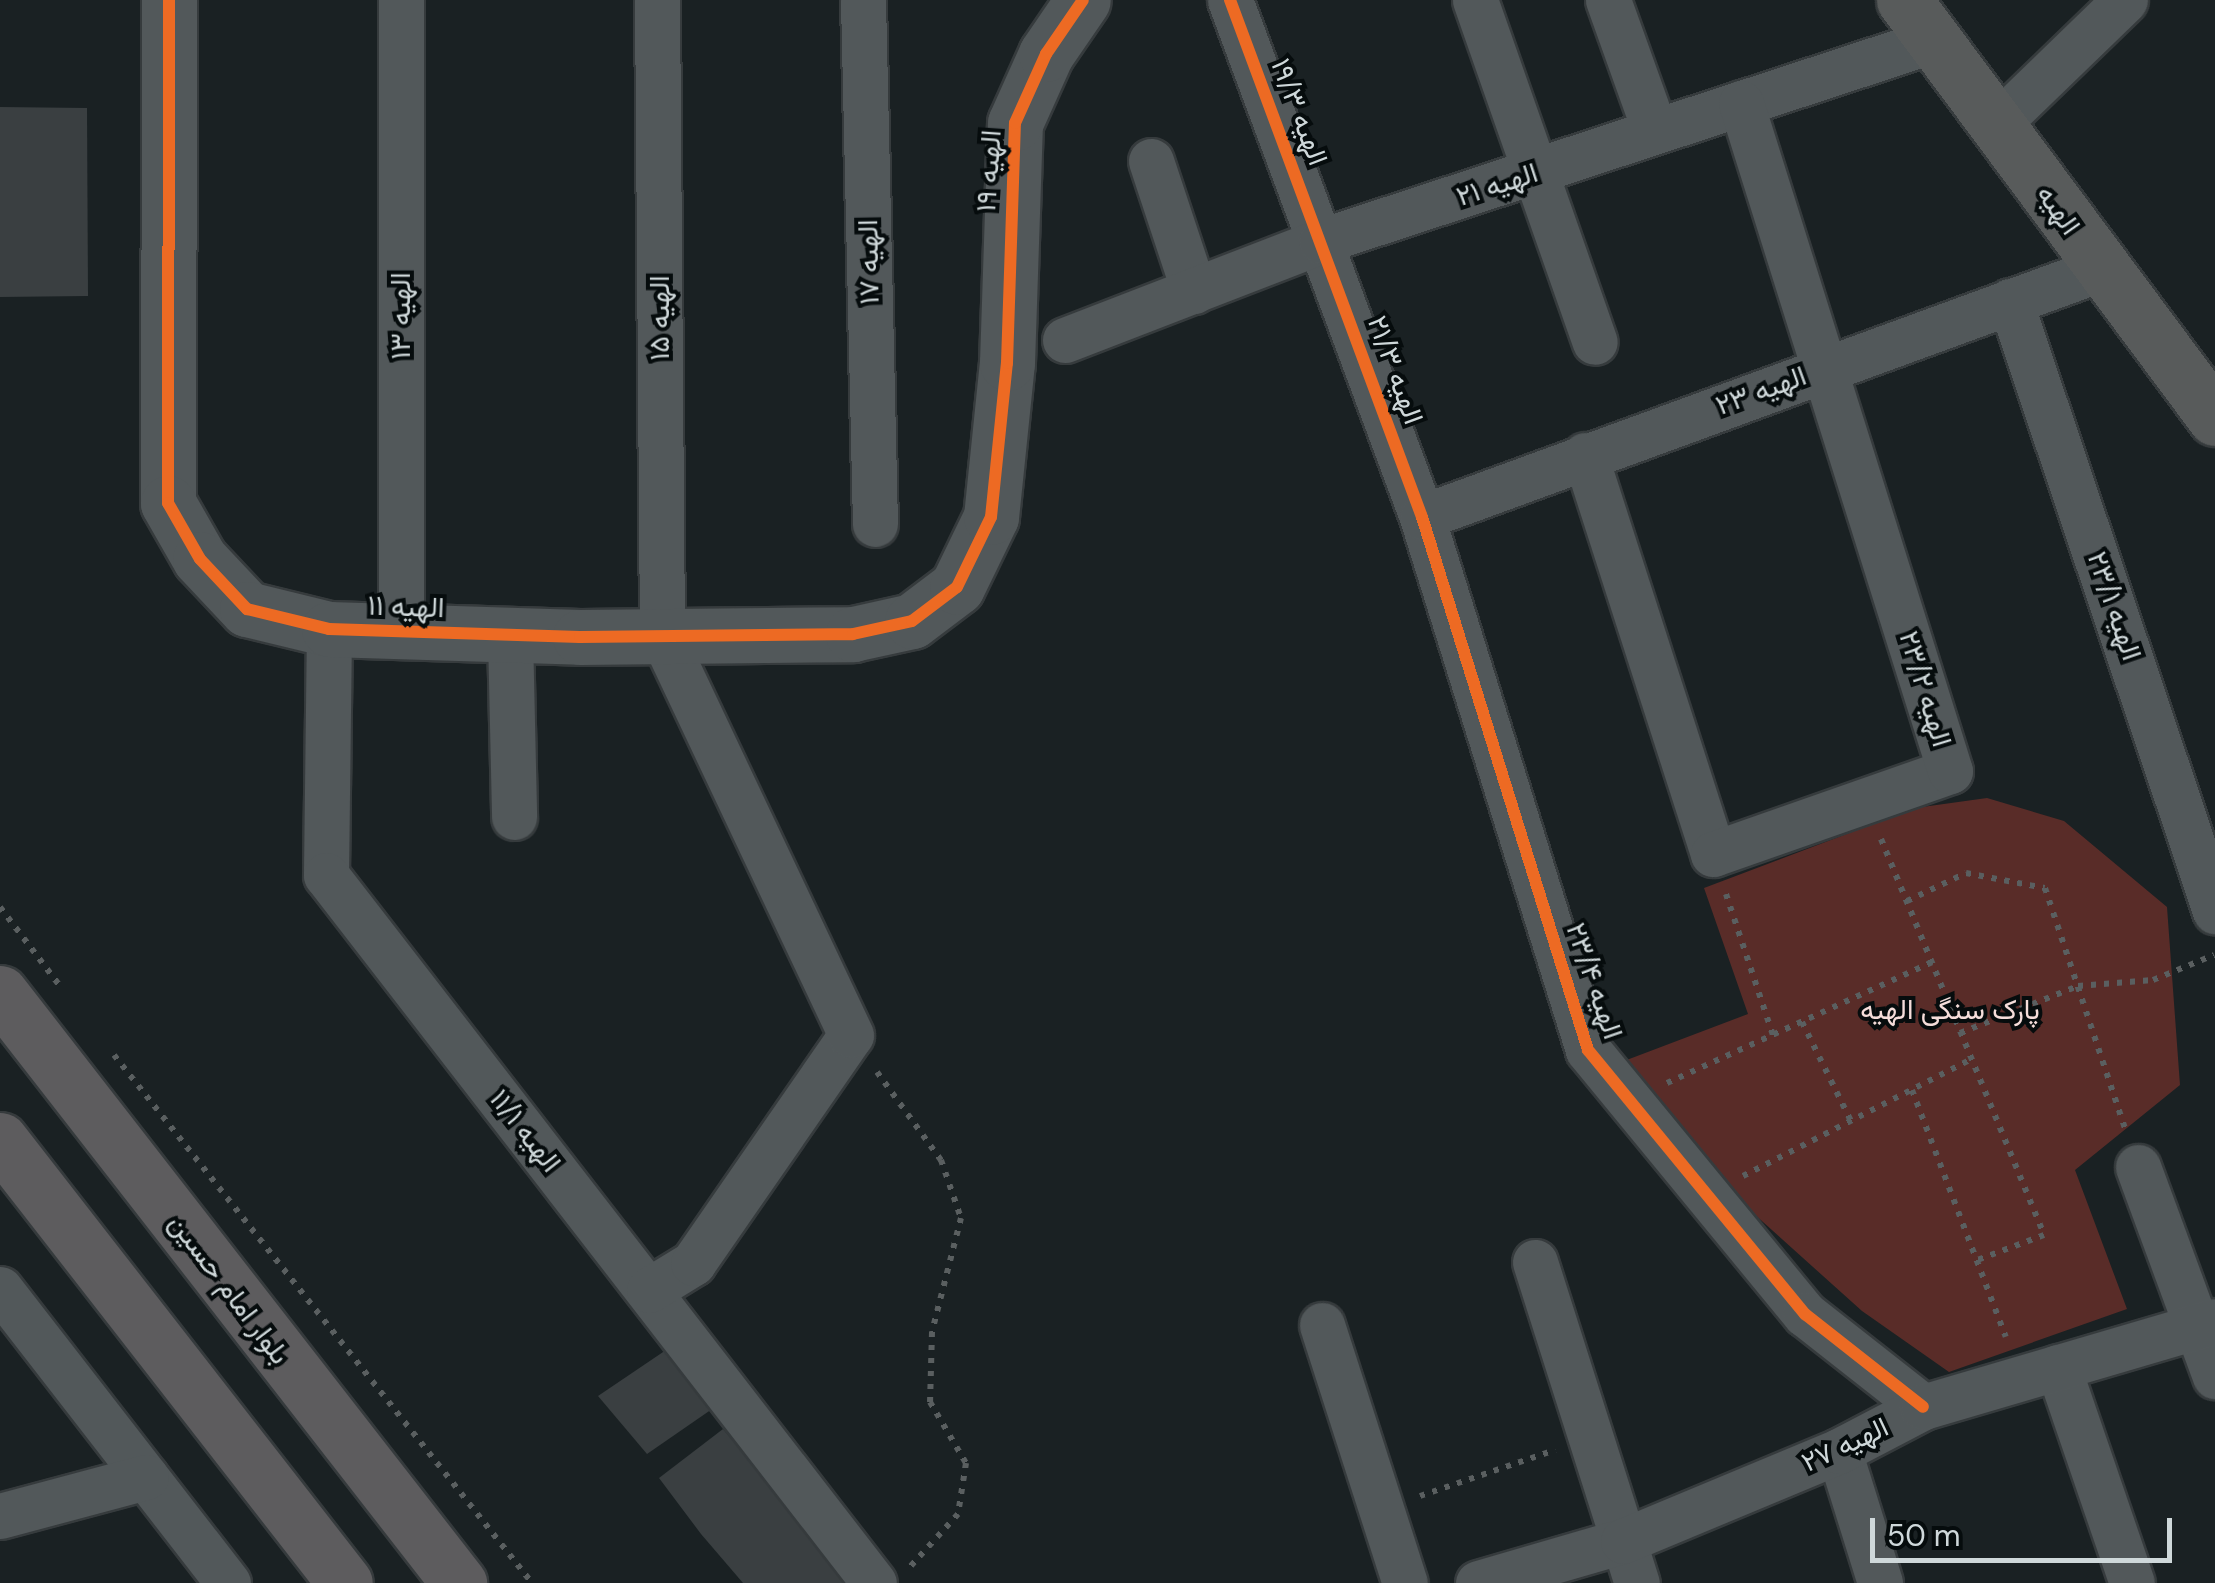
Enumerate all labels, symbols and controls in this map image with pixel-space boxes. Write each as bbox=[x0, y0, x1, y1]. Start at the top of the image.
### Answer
street label: الهیه ۱۹/۳ bbox=[1263, 54, 1335, 170]
street label: الهیه ۱۹ bbox=[969, 129, 1009, 213]
street label: الهیه ۲۱ bbox=[1452, 156, 1542, 214]
street label: الهیه bbox=[2029, 179, 2087, 241]
street label: الهیه ۱۷ bbox=[851, 219, 887, 305]
street label: الهیه ۱۳ bbox=[384, 272, 418, 360]
street label: الهیه ۱۵ bbox=[643, 275, 677, 361]
street label: الهیه ۲۱/۳ bbox=[1360, 311, 1430, 429]
street label: الهیه ۲۳ bbox=[1711, 359, 1811, 423]
street label: الهیه ۲۳/۱ bbox=[2080, 547, 2148, 665]
street label: الهیه ۱۱ bbox=[367, 589, 445, 625]
street label: الهیه ۲۳/۲ bbox=[1891, 627, 1959, 751]
street label: الهیه ۲۳/۴ bbox=[1558, 918, 1630, 1044]
park label: پارک سنگی الهیه bbox=[1860, 993, 2040, 1027]
street label: الهیه ۱۱/۱ bbox=[482, 1083, 568, 1179]
street label: بلوار امام حسین bbox=[162, 1207, 296, 1371]
street label: الهیه ۲۷ bbox=[1796, 1410, 1894, 1480]
scale bar bbox=[1875, 1498, 2178, 1560]
text: 50 m bbox=[1887, 1516, 1961, 1555]

